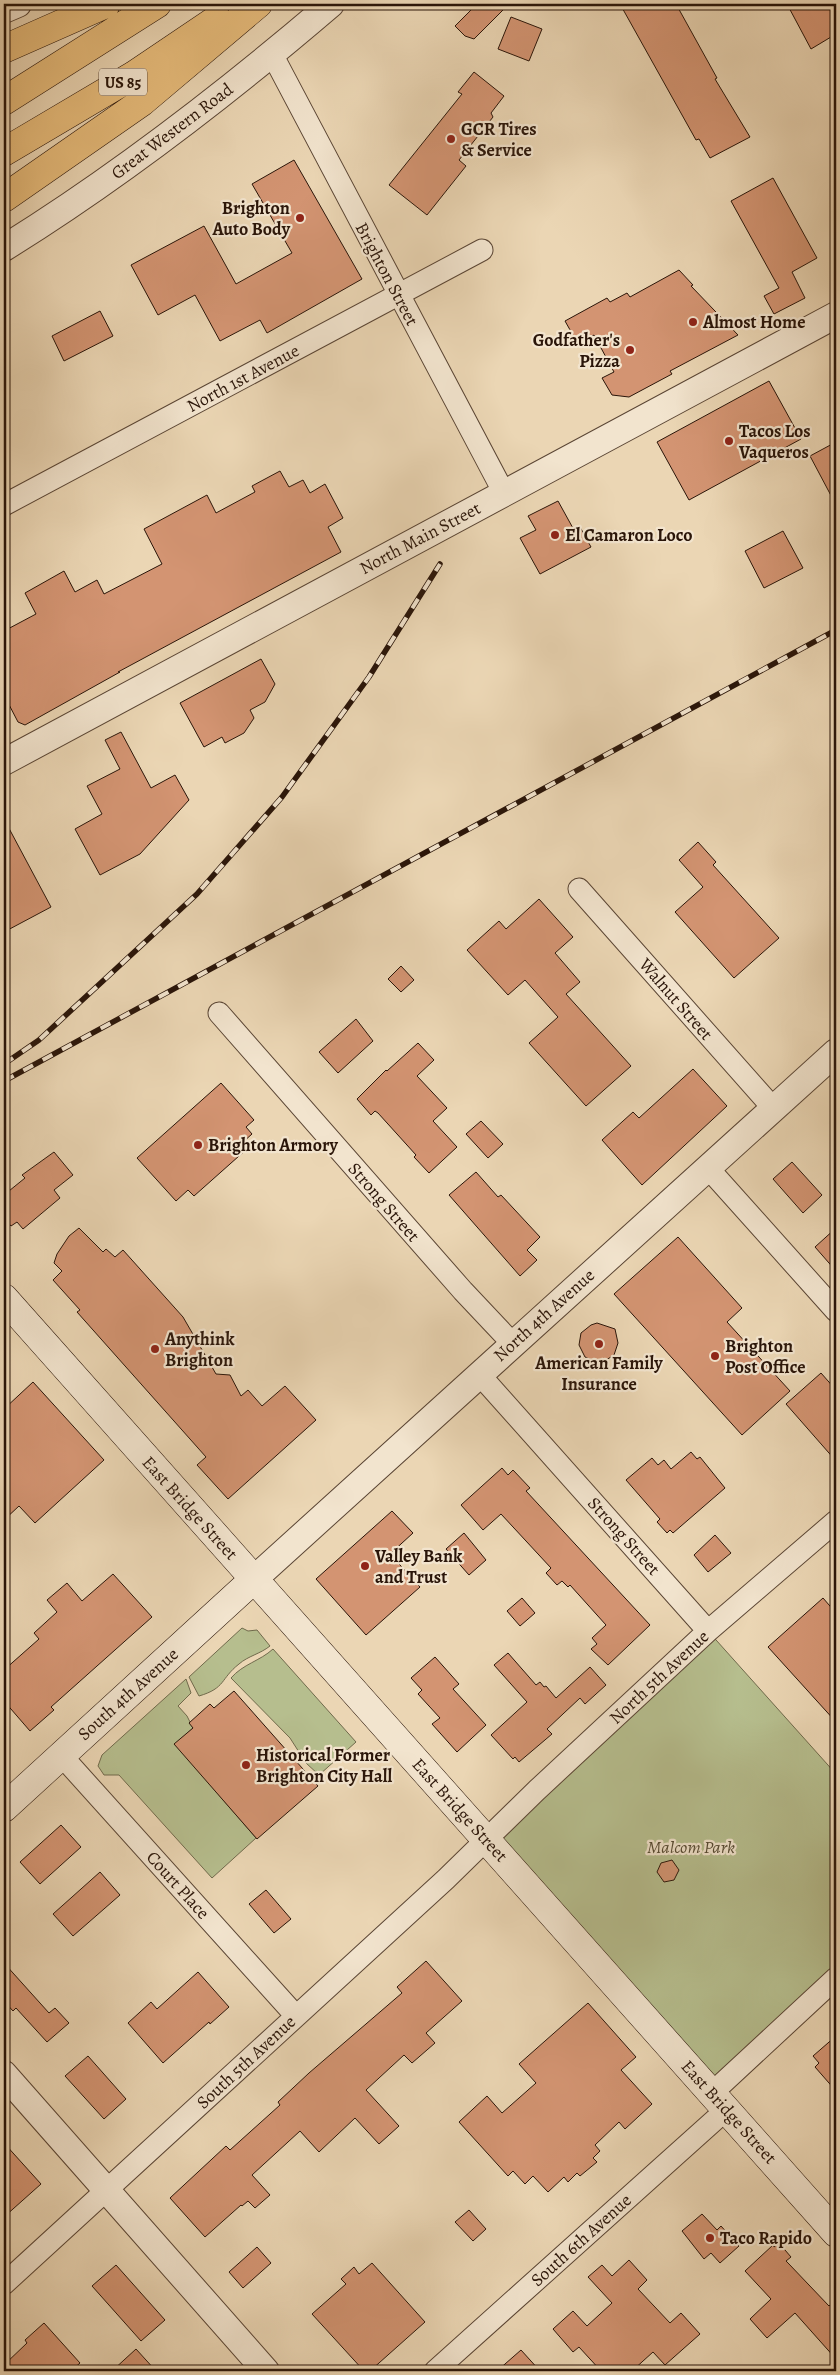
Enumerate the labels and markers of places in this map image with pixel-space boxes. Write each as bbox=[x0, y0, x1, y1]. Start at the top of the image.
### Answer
place label: GCR Tires & Service bbox=[461, 117, 537, 162]
marker: GCR Tires & Service bbox=[445, 133, 457, 145]
place label: Brighton Auto Body bbox=[211, 196, 291, 241]
marker: Brighton Auto Body bbox=[294, 212, 306, 224]
place label: Almost Home bbox=[702, 310, 805, 334]
marker: Almost Home bbox=[687, 316, 699, 328]
place label: Godfather's Pizza bbox=[533, 328, 620, 373]
marker: Godfather's Pizza bbox=[624, 344, 636, 356]
place label: Tacos Los Vaqueros bbox=[738, 419, 811, 464]
marker: Tacos Los Vaqueros bbox=[723, 435, 735, 447]
place label: El Camaron Loco bbox=[565, 523, 693, 547]
marker: El Camaron Loco bbox=[549, 529, 561, 541]
place label: Brighton Armory bbox=[208, 1133, 339, 1157]
marker: Brighton Armory bbox=[192, 1139, 204, 1151]
place label: Anythink Brighton bbox=[164, 1327, 235, 1372]
place label: Brighton Post Office bbox=[725, 1334, 805, 1379]
marker: American Family Insurance bbox=[593, 1338, 605, 1350]
marker: Anythink Brighton bbox=[149, 1343, 161, 1355]
marker: Brighton Post Office bbox=[709, 1350, 721, 1362]
place label: American Family Insurance bbox=[534, 1351, 663, 1396]
place label: Valley Bank and Trust bbox=[374, 1544, 463, 1589]
marker: Valley Bank and Trust bbox=[359, 1560, 371, 1572]
place label: Historical Former Brighton City Hall bbox=[256, 1743, 392, 1788]
marker: Historical Former Brighton City Hall bbox=[240, 1759, 252, 1771]
place label: Taco Rapido bbox=[720, 2226, 812, 2250]
marker: Taco Rapido bbox=[704, 2232, 716, 2244]

